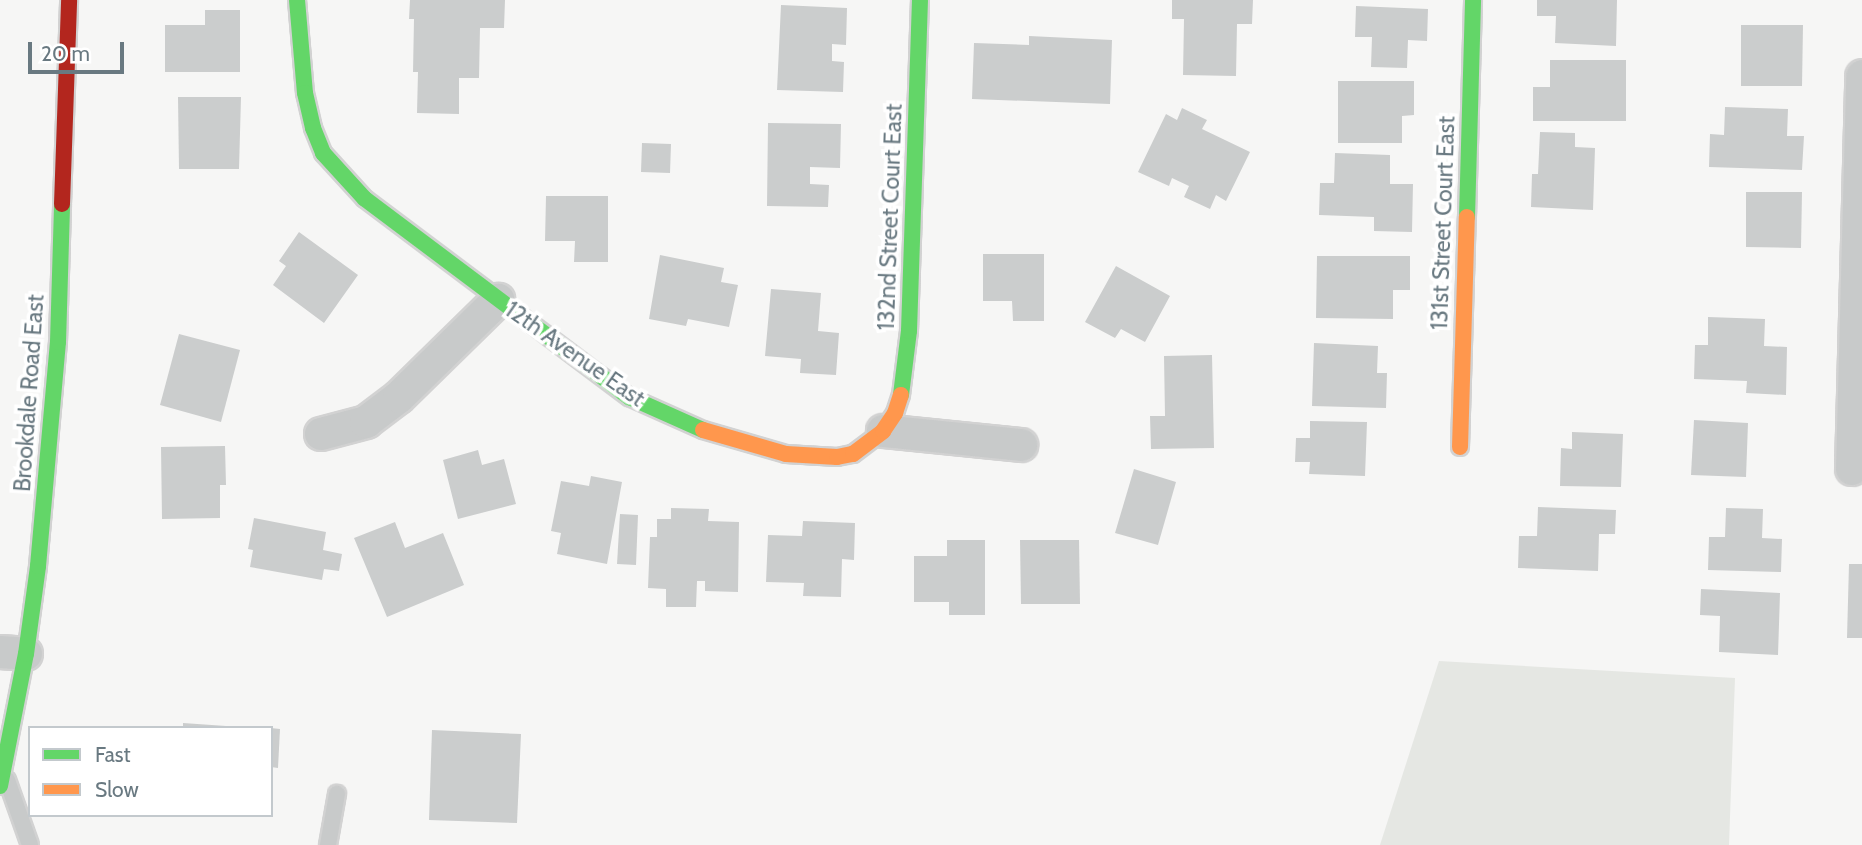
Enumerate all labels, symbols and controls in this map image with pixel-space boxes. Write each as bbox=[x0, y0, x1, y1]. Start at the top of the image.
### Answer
scale bar bbox=[32, 28, 128, 72]
text: 20 m bbox=[41, 41, 90, 66]
street label: 132nd Street Court East bbox=[872, 103, 908, 331]
street label: 131st Street Court East bbox=[1425, 116, 1461, 330]
street label: Brookdale Road East bbox=[8, 293, 50, 493]
street label: 12th Avenue East bbox=[500, 296, 650, 412]
legend bbox=[28, 726, 273, 817]
text: Fast bbox=[95, 742, 131, 767]
text: Slow bbox=[95, 777, 139, 802]

